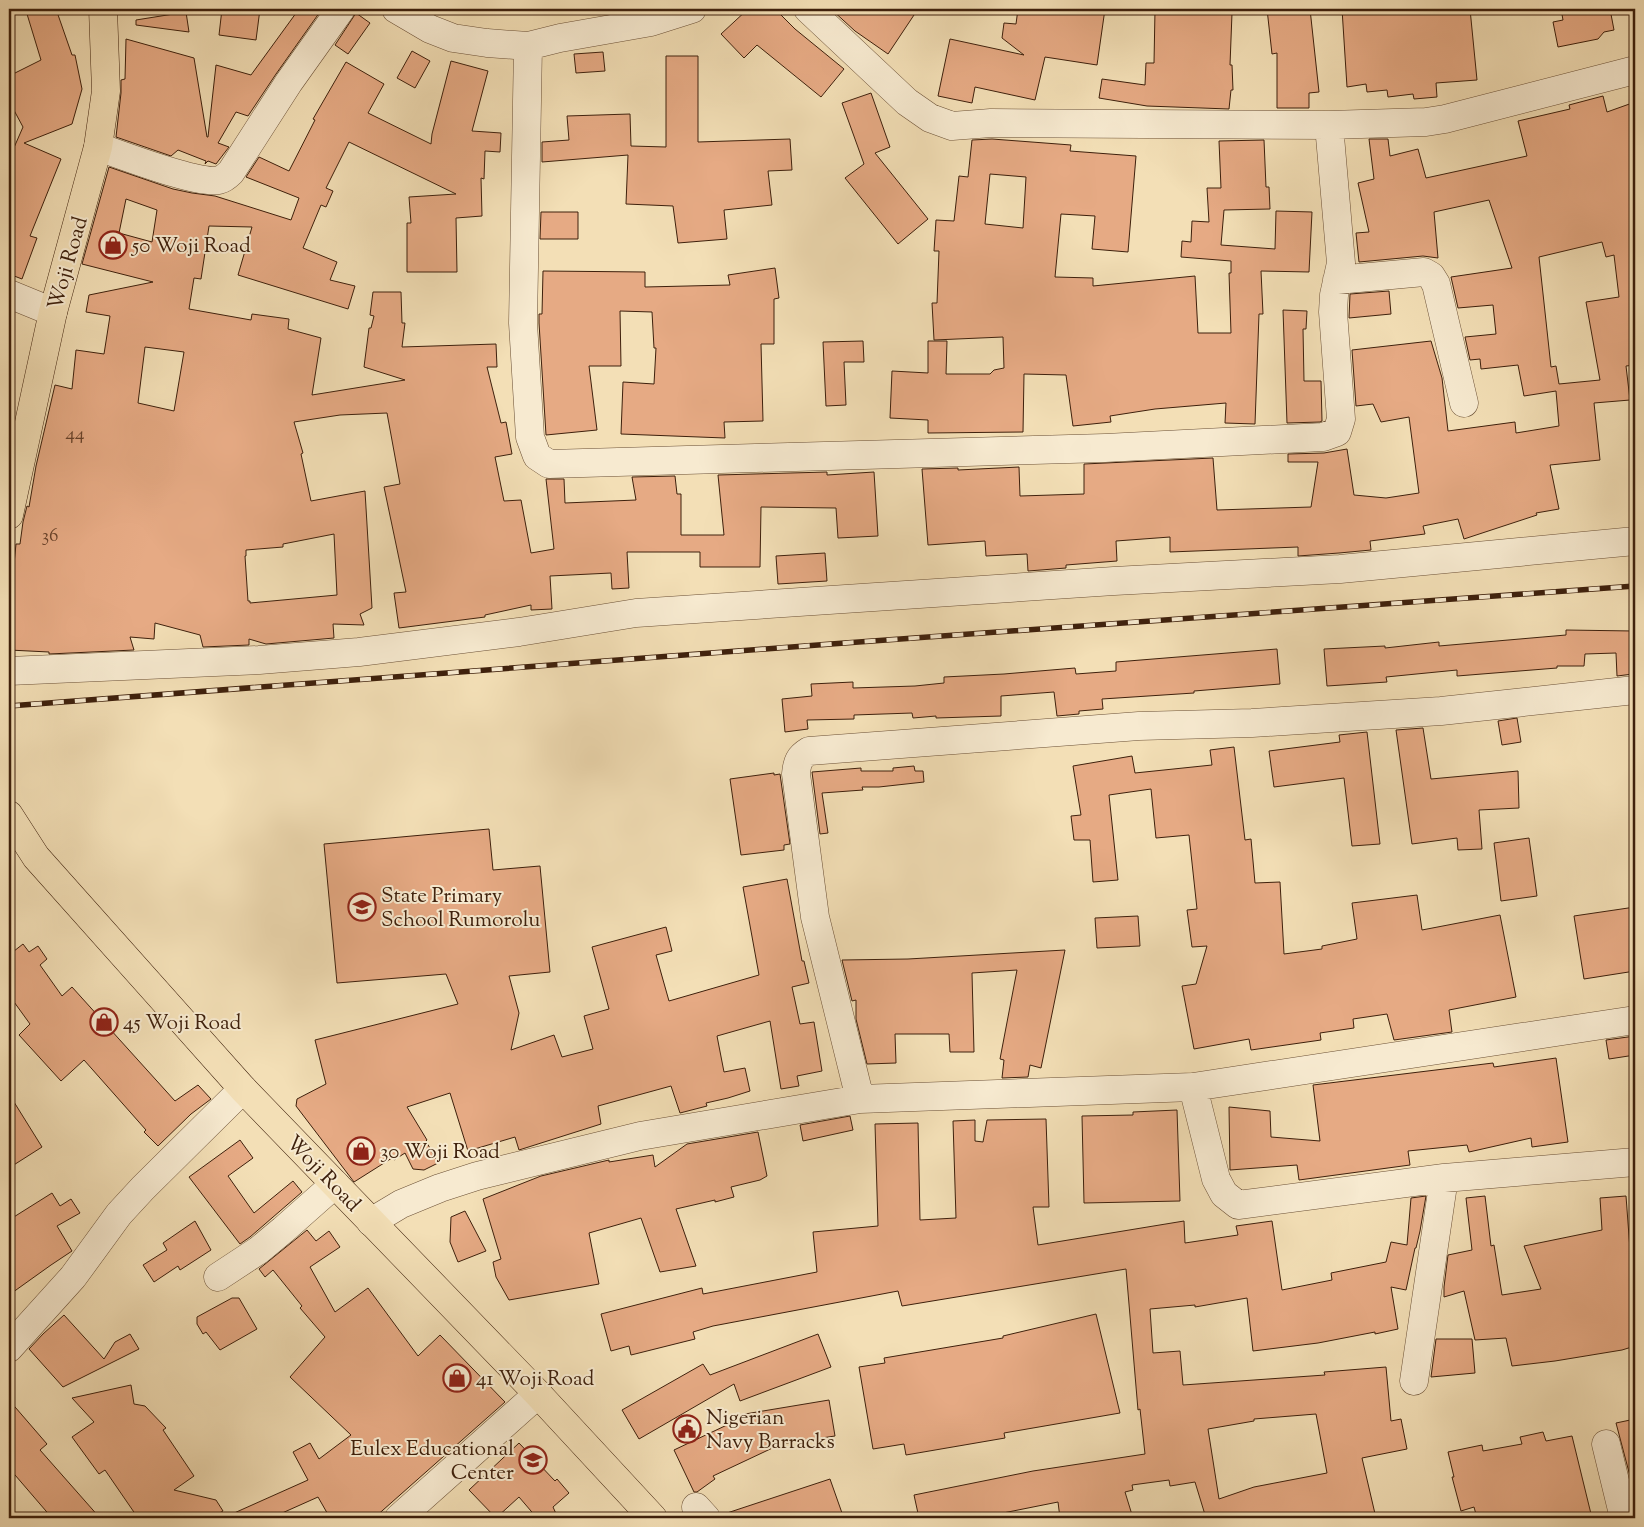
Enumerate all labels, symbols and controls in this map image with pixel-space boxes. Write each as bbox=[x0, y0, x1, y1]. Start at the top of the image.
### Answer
street label: Woji Road bbox=[41, 213, 97, 314]
shop icon: 50 Woji Road bbox=[98, 230, 128, 260]
place label: 50 Woji Road bbox=[131, 232, 251, 262]
house number: 44 bbox=[65, 421, 85, 448]
house number: 36 bbox=[42, 523, 58, 550]
place label: State Primary School Rumorolu bbox=[381, 882, 540, 936]
school or university icon: State Primary School Rumorolu bbox=[347, 892, 377, 922]
shop icon: 45 Woji Road bbox=[89, 1007, 119, 1037]
place label: 45 Woji Road bbox=[123, 1009, 241, 1039]
street label: Woji Road bbox=[278, 1129, 367, 1219]
shop icon: 30 Woji Road bbox=[346, 1136, 376, 1166]
place label: 30 Woji Road bbox=[380, 1138, 500, 1168]
shop icon: 41 Woji Road bbox=[442, 1363, 472, 1393]
place label: 41 Woji Road bbox=[476, 1365, 594, 1395]
place label: Nigerian Navy Barracks bbox=[706, 1404, 835, 1458]
public building icon: Nigerian Navy Barracks bbox=[672, 1414, 702, 1444]
place label: Eulex Educational Center bbox=[350, 1435, 514, 1489]
school or university icon: Eulex Educational Center bbox=[518, 1445, 548, 1475]

